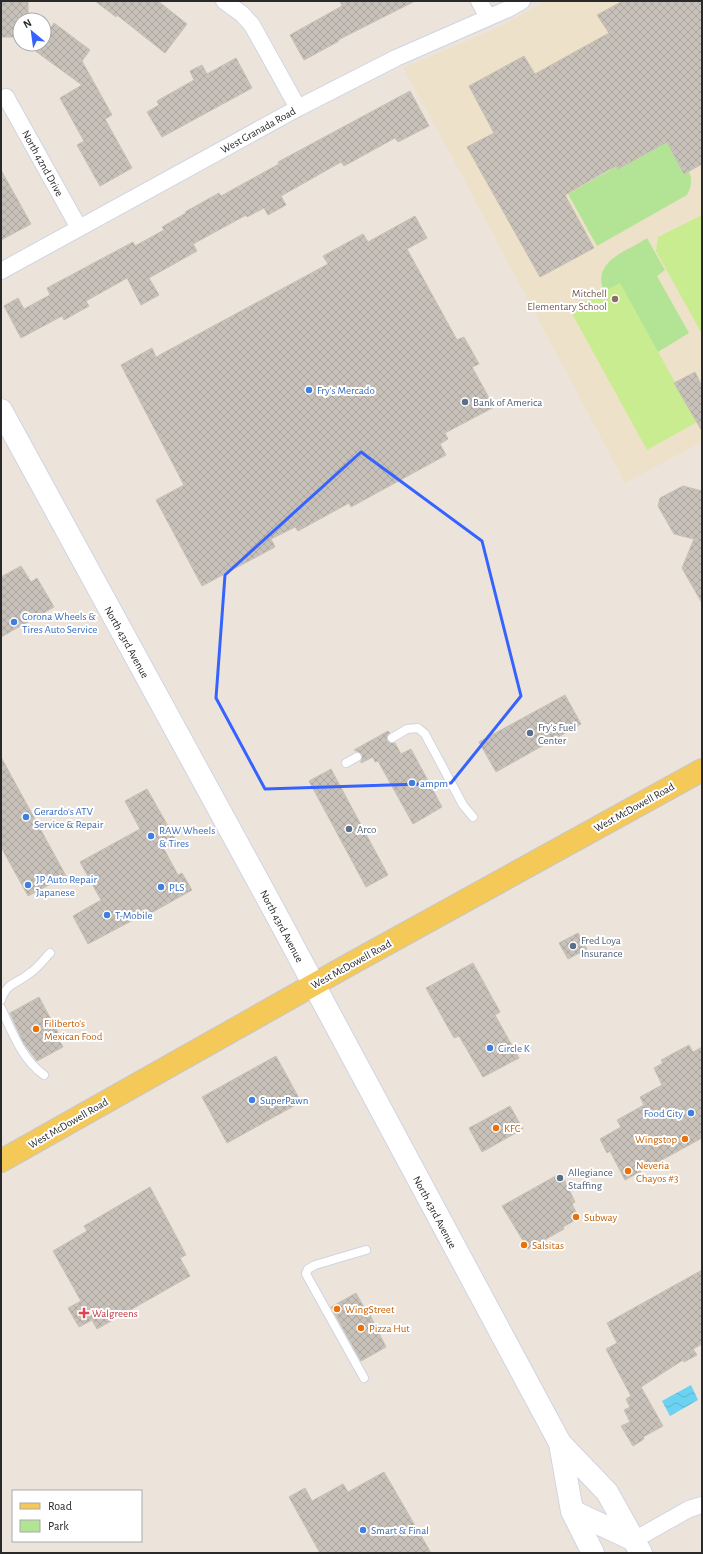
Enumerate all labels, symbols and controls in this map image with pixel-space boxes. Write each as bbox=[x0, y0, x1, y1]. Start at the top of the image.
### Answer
north arrow bbox=[12, 12, 52, 52]
text: N bbox=[21, 17, 33, 30]
street label: West Granada Road bbox=[219, 105, 298, 156]
street label: North 42nd Drive bbox=[20, 128, 65, 198]
place label: Mitchell Elementary School bbox=[527, 288, 607, 312]
marker: Mitchell Elementary School bbox=[610, 294, 620, 304]
marker: Fry's Mercado bbox=[304, 385, 314, 395]
place label: Fry's Mercado bbox=[317, 385, 375, 396]
marker: Bank of America bbox=[460, 397, 470, 407]
place label: Bank of America bbox=[473, 397, 542, 408]
street label: North 43rd Avenue bbox=[102, 605, 151, 680]
place label: Corona Wheels & Tires Auto Service bbox=[22, 611, 97, 635]
marker: Corona Wheels & Tires Auto Service bbox=[9, 617, 19, 627]
place label: Fry's Fuel Center bbox=[538, 722, 576, 746]
marker: Fry's Fuel Center bbox=[525, 728, 535, 738]
marker: ampm bbox=[407, 778, 417, 788]
place label: ampm bbox=[420, 778, 448, 789]
street label: West McDowell Road bbox=[592, 781, 677, 834]
place label: Gerardo's ATV Service & Repair bbox=[34, 806, 104, 830]
marker: Gerardo's ATV Service & Repair bbox=[21, 812, 31, 822]
marker: Arco bbox=[344, 824, 354, 834]
place label: Arco bbox=[357, 824, 376, 835]
place label: RAW Wheels & Tires bbox=[159, 825, 215, 849]
marker: RAW Wheels & Tires bbox=[146, 831, 156, 841]
place label: JP Auto Repair Japanese bbox=[36, 874, 97, 898]
marker: JP Auto Repair Japanese bbox=[23, 880, 33, 890]
marker: PLS bbox=[156, 882, 166, 892]
place label: PLS bbox=[169, 882, 185, 893]
street label: North 43rd Avenue bbox=[258, 888, 305, 964]
marker: T-Mobile bbox=[102, 910, 112, 920]
place label: T-Mobile bbox=[115, 910, 153, 921]
place label: Fred Loya Insurance bbox=[581, 935, 622, 959]
street label: West McDowell Road bbox=[309, 938, 394, 991]
marker: Fred Loya Insurance bbox=[568, 941, 578, 951]
place label: Filiberto's Mexican Food bbox=[44, 1018, 103, 1042]
marker: Filiberto's Mexican Food bbox=[31, 1024, 41, 1034]
marker: Circle K bbox=[485, 1043, 495, 1053]
place label: Circle K bbox=[498, 1043, 531, 1054]
marker: SuperPawn bbox=[247, 1095, 257, 1105]
place label: SuperPawn bbox=[260, 1095, 308, 1106]
street label: West McDowell Road bbox=[27, 1096, 110, 1151]
place label: Food City bbox=[644, 1108, 683, 1119]
marker: Food City bbox=[686, 1108, 696, 1118]
marker: KFC bbox=[491, 1123, 501, 1133]
place label: KFC bbox=[504, 1123, 521, 1134]
place label: Wingstop bbox=[635, 1134, 677, 1145]
marker: Wingstop bbox=[680, 1134, 690, 1144]
place label: Neveria Chayos #3 bbox=[636, 1160, 679, 1184]
marker: Neveria Chayos #3 bbox=[623, 1166, 633, 1176]
place label: Allegiance Staffing bbox=[568, 1167, 613, 1191]
marker: Allegiance Staffing bbox=[555, 1173, 565, 1183]
street label: North 43rd Avenue bbox=[411, 1174, 458, 1250]
marker: Subway bbox=[571, 1212, 581, 1222]
place label: Subway bbox=[584, 1212, 617, 1223]
marker: Salsitas bbox=[519, 1240, 529, 1250]
place label: Salsitas bbox=[532, 1240, 564, 1251]
marker: WingStreet bbox=[332, 1304, 342, 1314]
place label: WingStreet bbox=[345, 1304, 395, 1315]
marker: Walgreens bbox=[79, 1308, 89, 1318]
place label: Walgreens bbox=[92, 1308, 138, 1319]
marker: Pizza Hut bbox=[356, 1323, 366, 1333]
place label: Pizza Hut bbox=[369, 1323, 410, 1334]
legend bbox=[12, 1490, 142, 1542]
text: Road bbox=[48, 1500, 72, 1512]
text: Park bbox=[48, 1520, 69, 1532]
marker: Smart & Final bbox=[358, 1525, 368, 1535]
place label: Smart & Final bbox=[371, 1525, 429, 1536]

